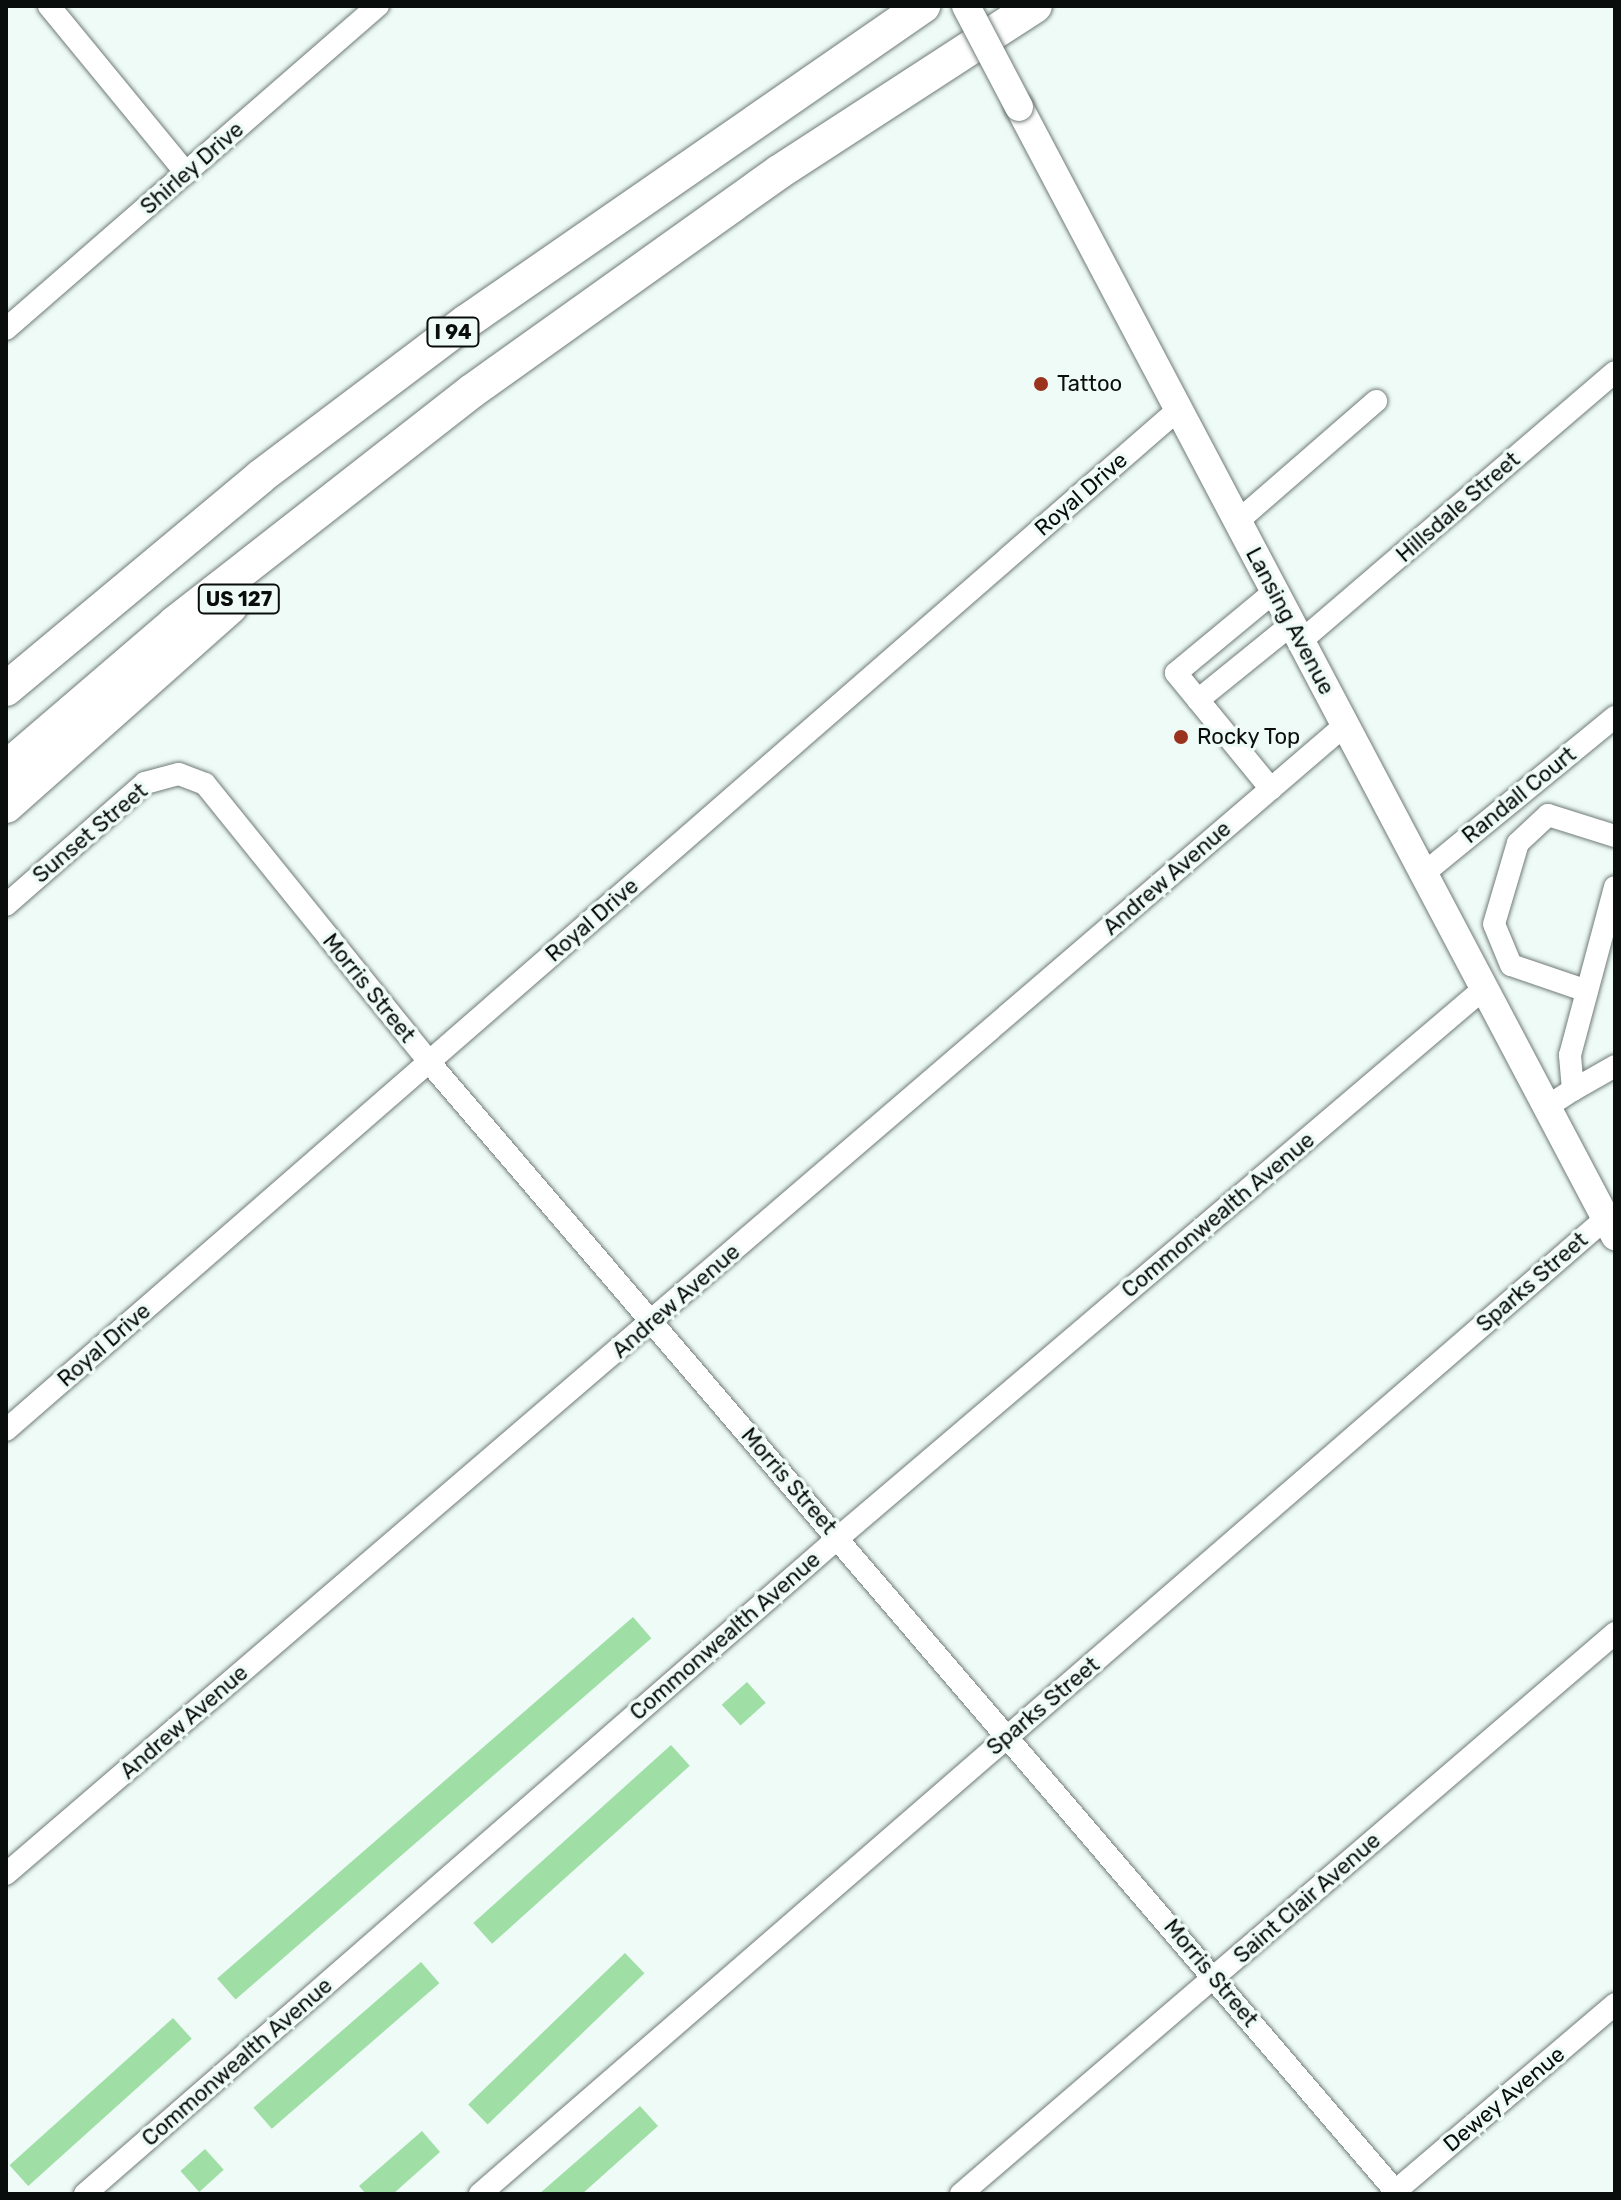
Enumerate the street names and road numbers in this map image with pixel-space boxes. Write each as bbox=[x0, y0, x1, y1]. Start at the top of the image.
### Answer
street label: Shirley Drive bbox=[135, 116, 249, 220]
road number: I 94 bbox=[425, 316, 481, 348]
street label: Hillsdale Street bbox=[1391, 446, 1525, 568]
street label: Royal Drive bbox=[1029, 447, 1133, 541]
street label: Lansing Avenue bbox=[1240, 543, 1340, 699]
road number: US 127 bbox=[197, 583, 281, 615]
street label: Randall Court bbox=[1457, 741, 1581, 849]
street label: Sunset Street bbox=[27, 777, 153, 889]
street label: Andrew Avenue bbox=[1097, 815, 1237, 941]
street label: Royal Drive bbox=[540, 873, 644, 967]
street label: Morris Street bbox=[317, 928, 421, 1048]
street label: Commonwealth Avenue bbox=[1116, 1127, 1320, 1303]
street label: Sparks Street bbox=[1471, 1227, 1593, 1337]
street label: Andrew Avenue bbox=[606, 1238, 746, 1364]
street label: Royal Drive bbox=[52, 1298, 156, 1392]
street label: Morris Street bbox=[736, 1422, 842, 1540]
street label: Commonwealth Avenue bbox=[624, 1546, 826, 1726]
street label: Sparks Street bbox=[981, 1651, 1105, 1761]
street label: Andrew Avenue bbox=[114, 1659, 254, 1785]
street label: Saint Clair Avenue bbox=[1228, 1827, 1386, 1969]
street label: Morris Street bbox=[1158, 1914, 1264, 2032]
street label: Commonwealth Avenue bbox=[136, 1972, 338, 2152]
street label: Dewey Avenue bbox=[1438, 2040, 1570, 2158]

